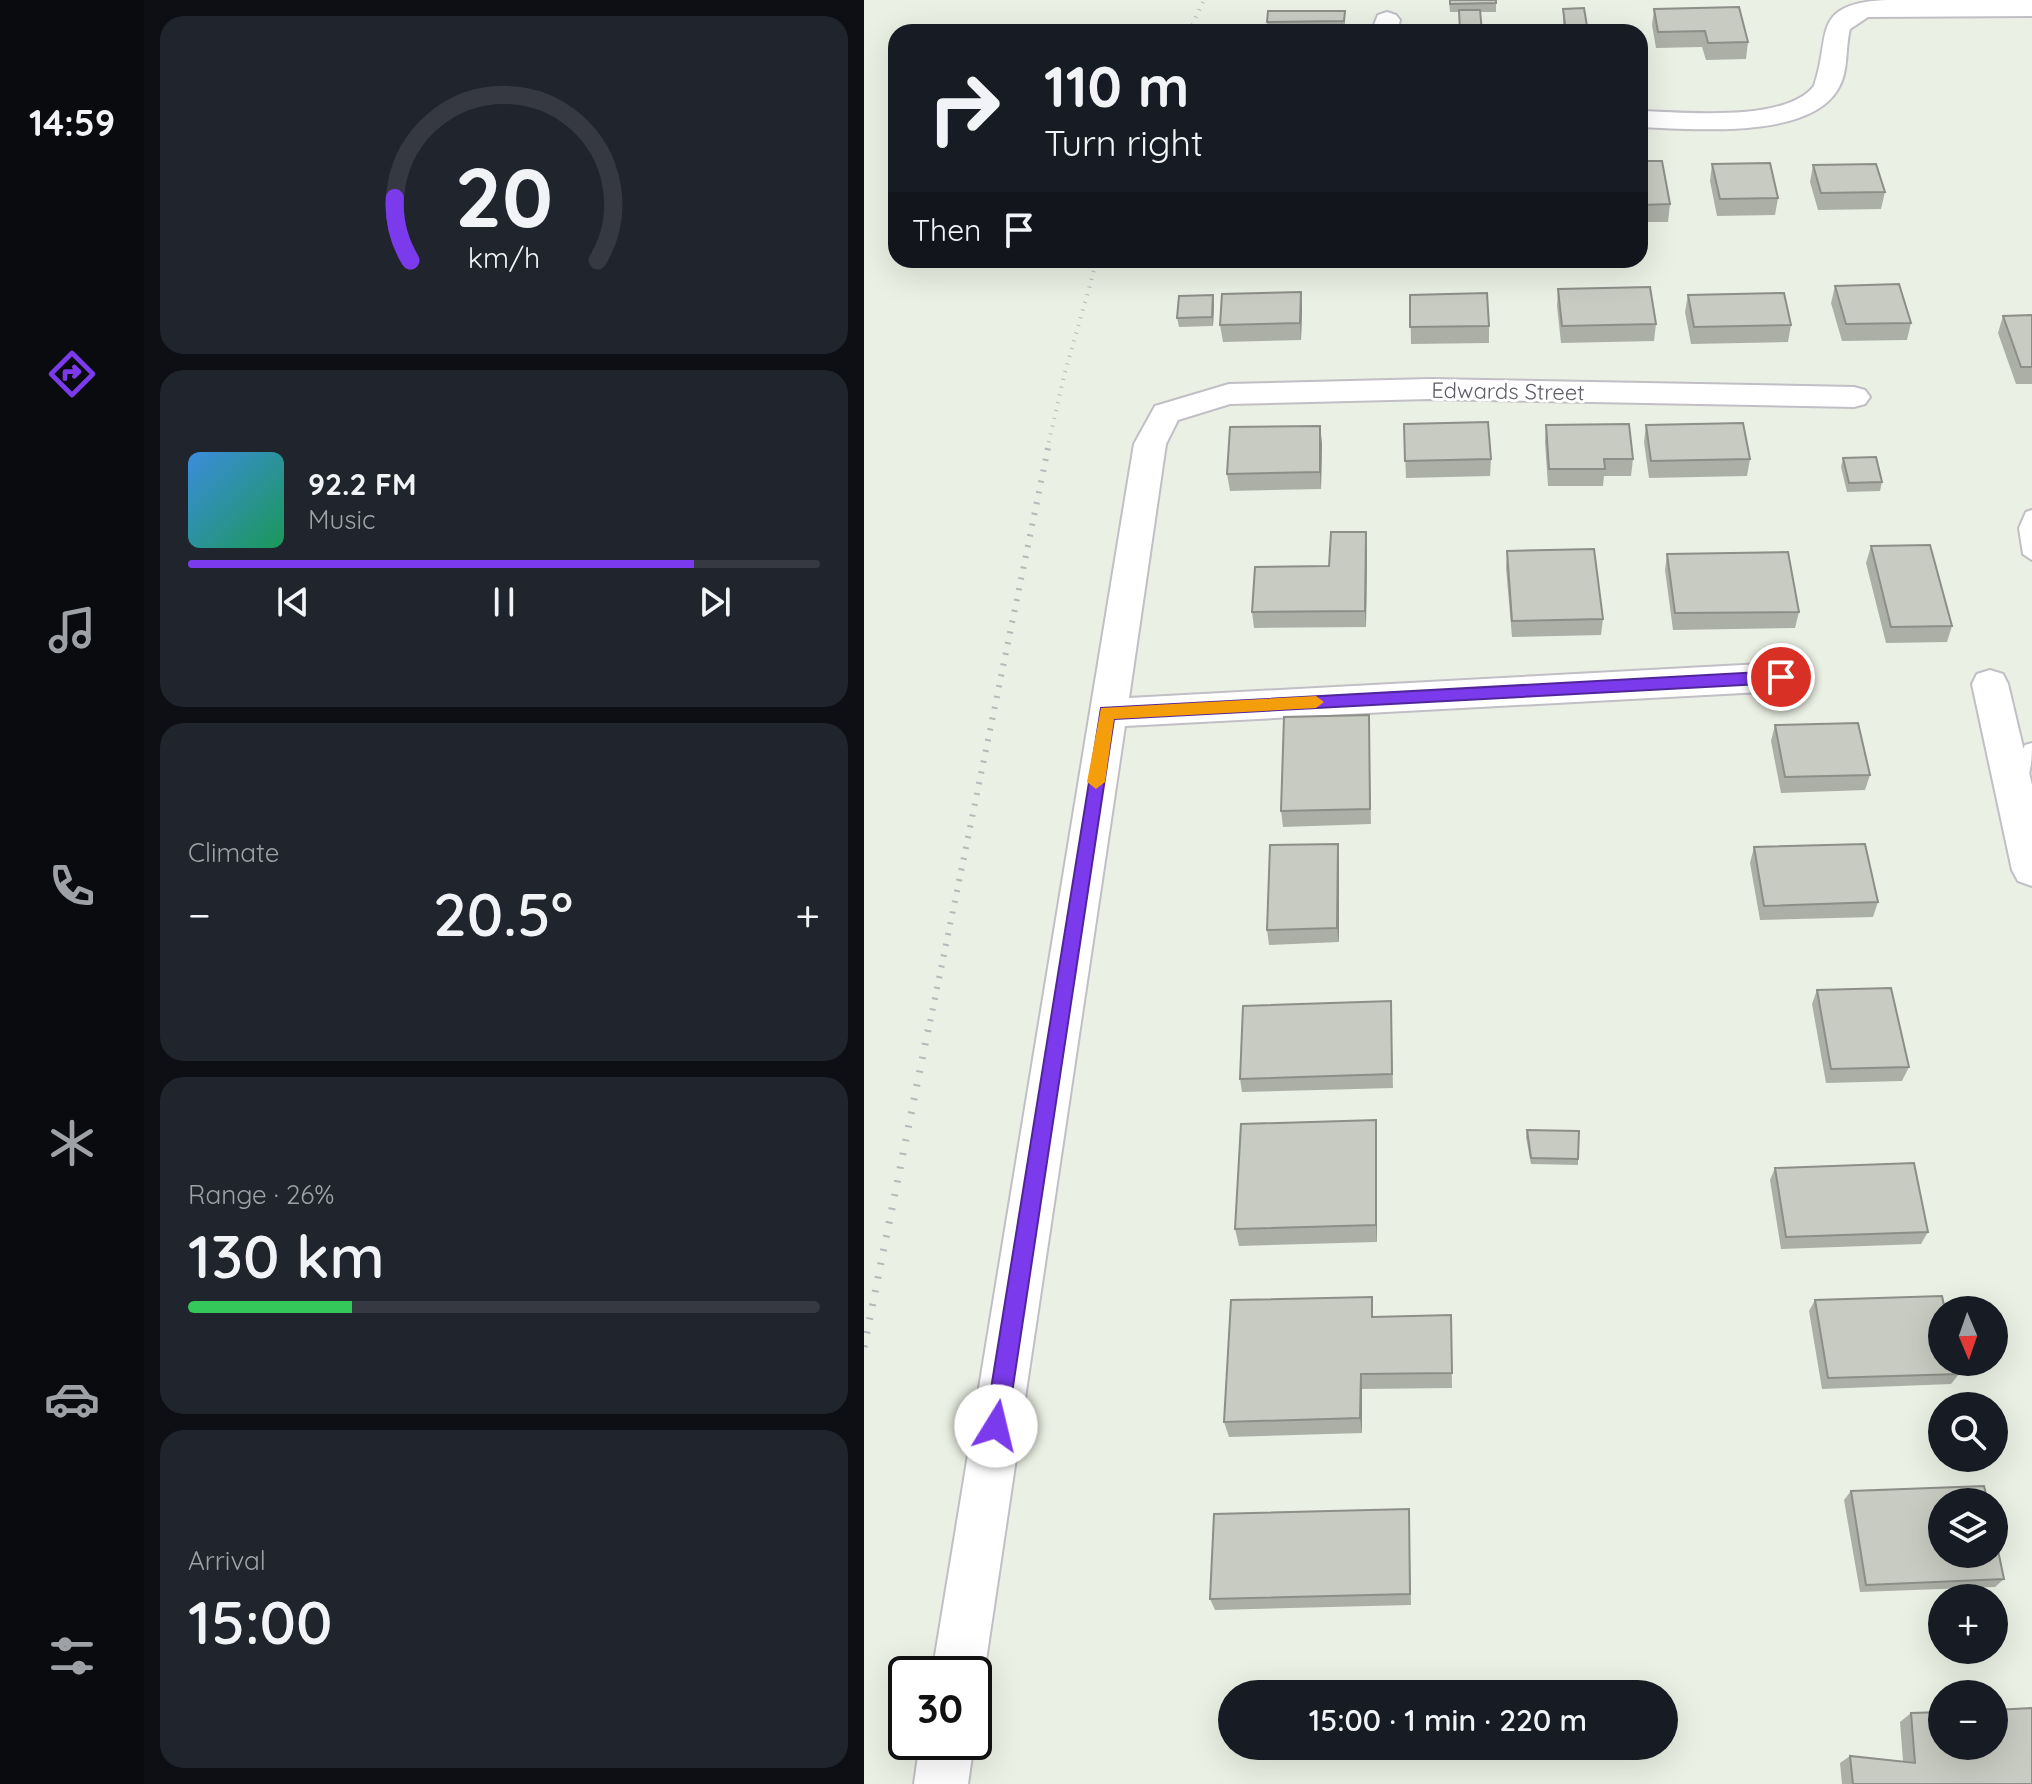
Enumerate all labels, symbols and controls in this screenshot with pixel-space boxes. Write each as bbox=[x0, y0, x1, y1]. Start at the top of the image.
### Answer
text: 110 m bbox=[1044, 51, 1189, 121]
icon: right bbox=[912, 56, 1016, 160]
text: 14:59 bbox=[29, 100, 115, 145]
text: Turn right bbox=[1044, 120, 1203, 165]
text: 20 bbox=[455, 143, 553, 247]
icon: arrive bbox=[997, 208, 1041, 252]
text: Then bbox=[912, 211, 981, 249]
text: km/h bbox=[468, 239, 540, 275]
icon: directions bbox=[44, 346, 100, 402]
street label: Edwards Street bbox=[1431, 376, 1585, 406]
text: 92.2 FM bbox=[308, 465, 416, 503]
text: Music bbox=[308, 503, 376, 536]
icon: previous bbox=[271, 580, 315, 624]
icon: pause bbox=[482, 580, 526, 624]
icon: next bbox=[693, 580, 737, 624]
icon: music bbox=[44, 602, 100, 658]
pin bbox=[1747, 643, 1815, 711]
icon: arrive bbox=[1759, 655, 1803, 699]
text: Climate bbox=[188, 836, 279, 869]
icon: phone bbox=[44, 858, 100, 914]
text: 20.5° bbox=[433, 876, 573, 951]
text: − bbox=[188, 887, 211, 942]
text: + bbox=[795, 887, 820, 942]
icon: climate bbox=[44, 1115, 100, 1171]
text: Range · 26% bbox=[188, 1178, 335, 1211]
text: 130 km bbox=[188, 1218, 385, 1293]
north arrow bbox=[1928, 1296, 2008, 1376]
map controls bbox=[1928, 1296, 2008, 1760]
icon: car bbox=[44, 1371, 100, 1427]
position arrow bbox=[954, 1384, 1038, 1468]
button: search bbox=[1928, 1392, 2008, 1472]
button: layers bbox=[1928, 1488, 2008, 1568]
text: Arrival bbox=[188, 1544, 266, 1577]
text: 15:00 bbox=[188, 1584, 333, 1659]
button: + bbox=[1928, 1584, 2008, 1664]
icon: filters bbox=[44, 1628, 100, 1684]
speed limit sign: 30 bbox=[888, 1656, 992, 1760]
button: − bbox=[1928, 1680, 2008, 1760]
text: 15:00 · 1 min · 220 m bbox=[1309, 1701, 1587, 1739]

